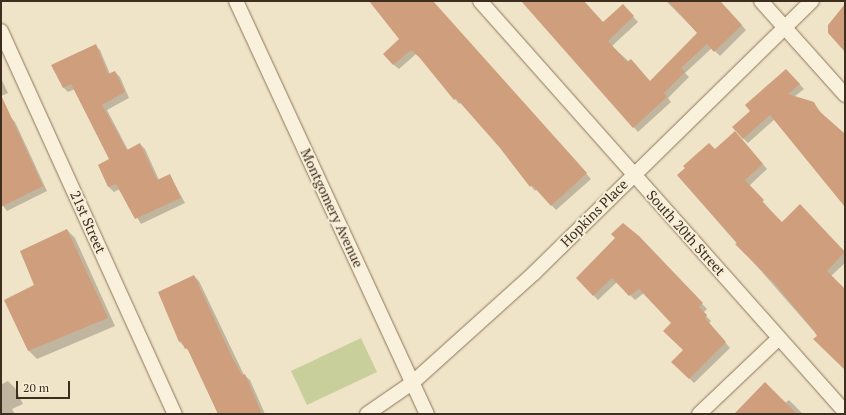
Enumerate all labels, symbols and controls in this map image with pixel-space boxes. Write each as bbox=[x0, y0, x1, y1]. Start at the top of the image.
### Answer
street label: Montgomery Avenue bbox=[297, 146, 367, 270]
street label: Hopkins Place bbox=[557, 176, 631, 250]
street label: South 20th Street bbox=[643, 187, 729, 279]
street label: 21st Street bbox=[67, 188, 109, 256]
scale bar bbox=[18, 373, 72, 399]
text: 20 m bbox=[23, 380, 49, 395]

